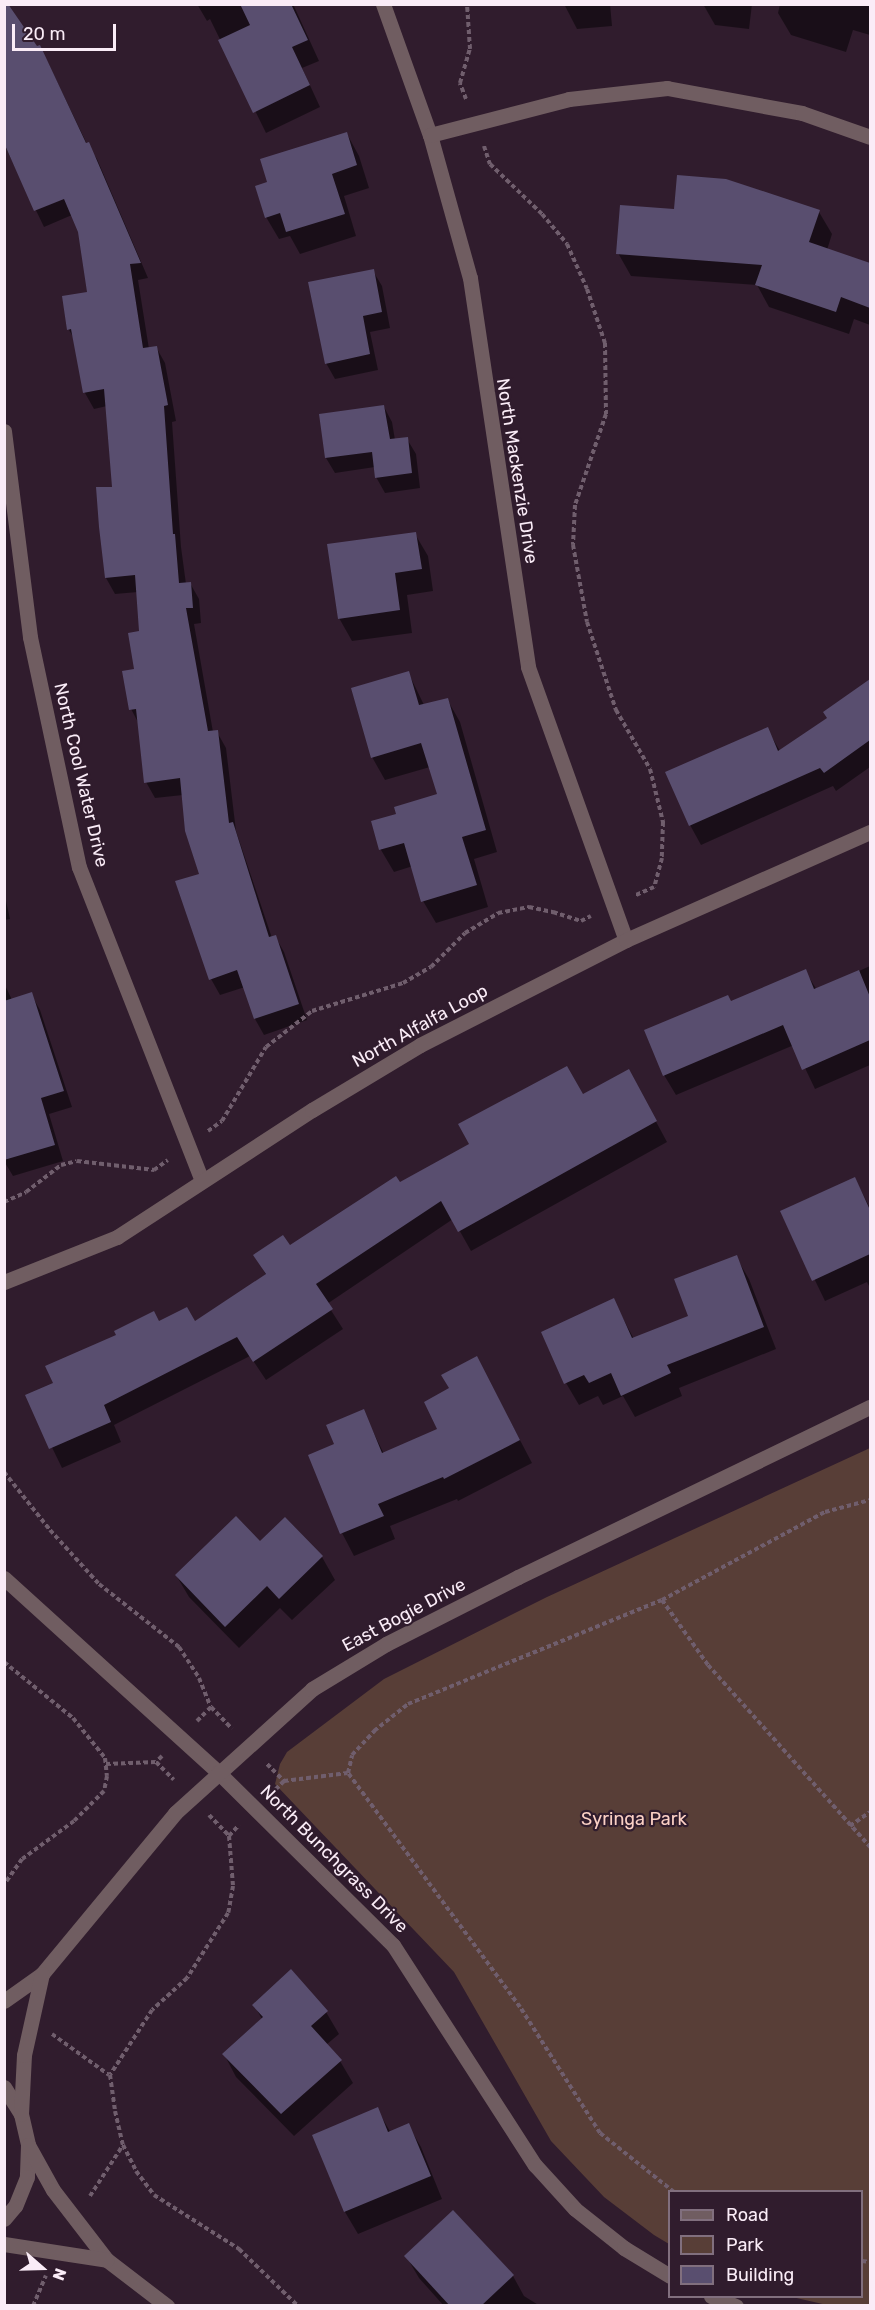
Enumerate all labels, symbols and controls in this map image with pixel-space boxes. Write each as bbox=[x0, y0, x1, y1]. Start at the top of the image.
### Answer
scale bar bbox=[15, 12, 118, 50]
text: 20 m bbox=[23, 23, 65, 45]
street label: North Mackenzie Drive bbox=[492, 377, 542, 565]
street label: North Cool Water Drive bbox=[49, 680, 113, 870]
street label: North Alfalfa Loop bbox=[348, 980, 492, 1072]
street label: East Bogie Drive bbox=[339, 1573, 469, 1657]
street label: North Bunchgrass Drive bbox=[256, 1781, 412, 1937]
park label: Syringa Park bbox=[581, 1808, 687, 1830]
legend bbox=[668, 2190, 863, 2298]
text: Road bbox=[726, 2204, 769, 2226]
text: Park bbox=[726, 2234, 763, 2256]
north arrow bbox=[12, 2238, 72, 2298]
text: Building bbox=[726, 2264, 794, 2286]
text: N bbox=[48, 2266, 70, 2283]

